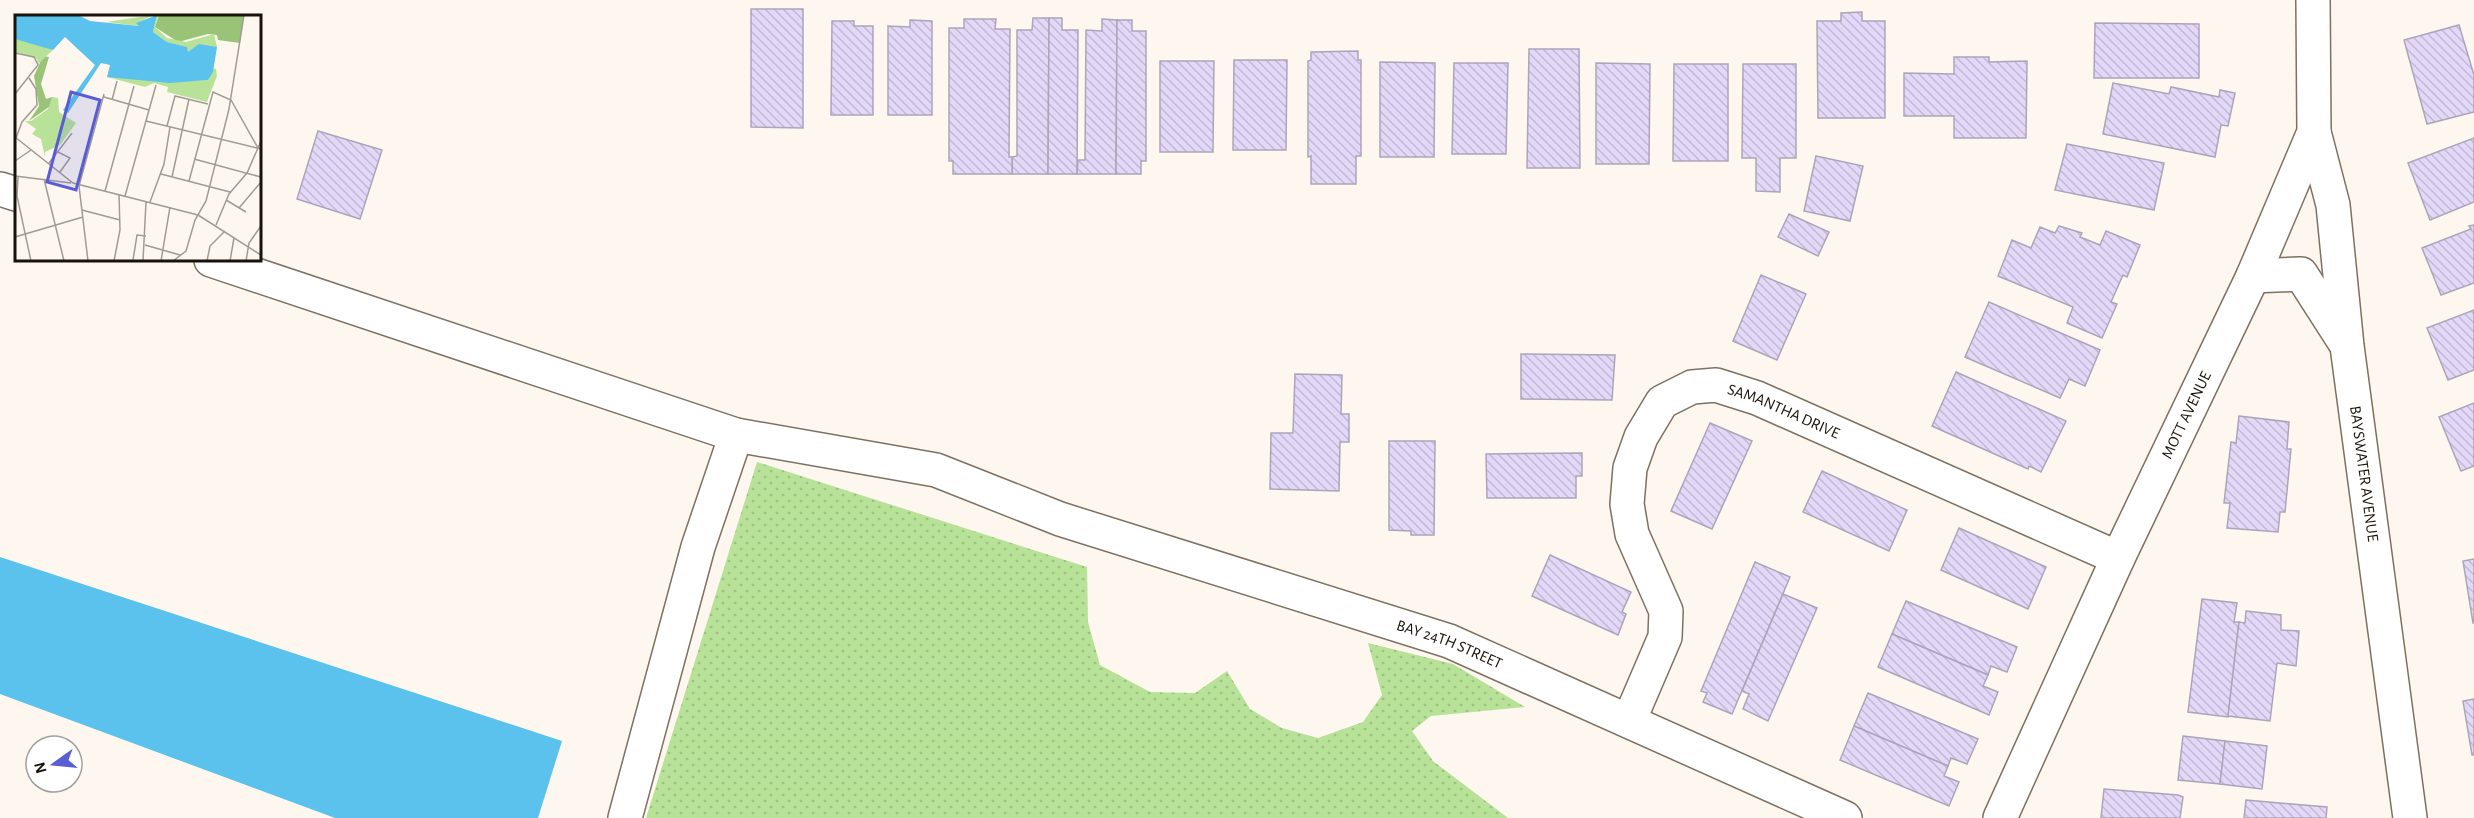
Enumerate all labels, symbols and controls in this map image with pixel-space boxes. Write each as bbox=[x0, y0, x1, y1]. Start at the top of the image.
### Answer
inset map bbox=[15, 15, 261, 261]
street label: MOTT AVENUE bbox=[2159, 369, 2214, 461]
street label: SAMANTHA DRIVE bbox=[1725, 381, 1842, 442]
street label: BAYSWATER AVENUE bbox=[2347, 405, 2381, 543]
street label: BAY 24TH STREET bbox=[1395, 617, 1505, 672]
north arrow bbox=[24, 734, 84, 794]
text: N bbox=[31, 760, 50, 775]

